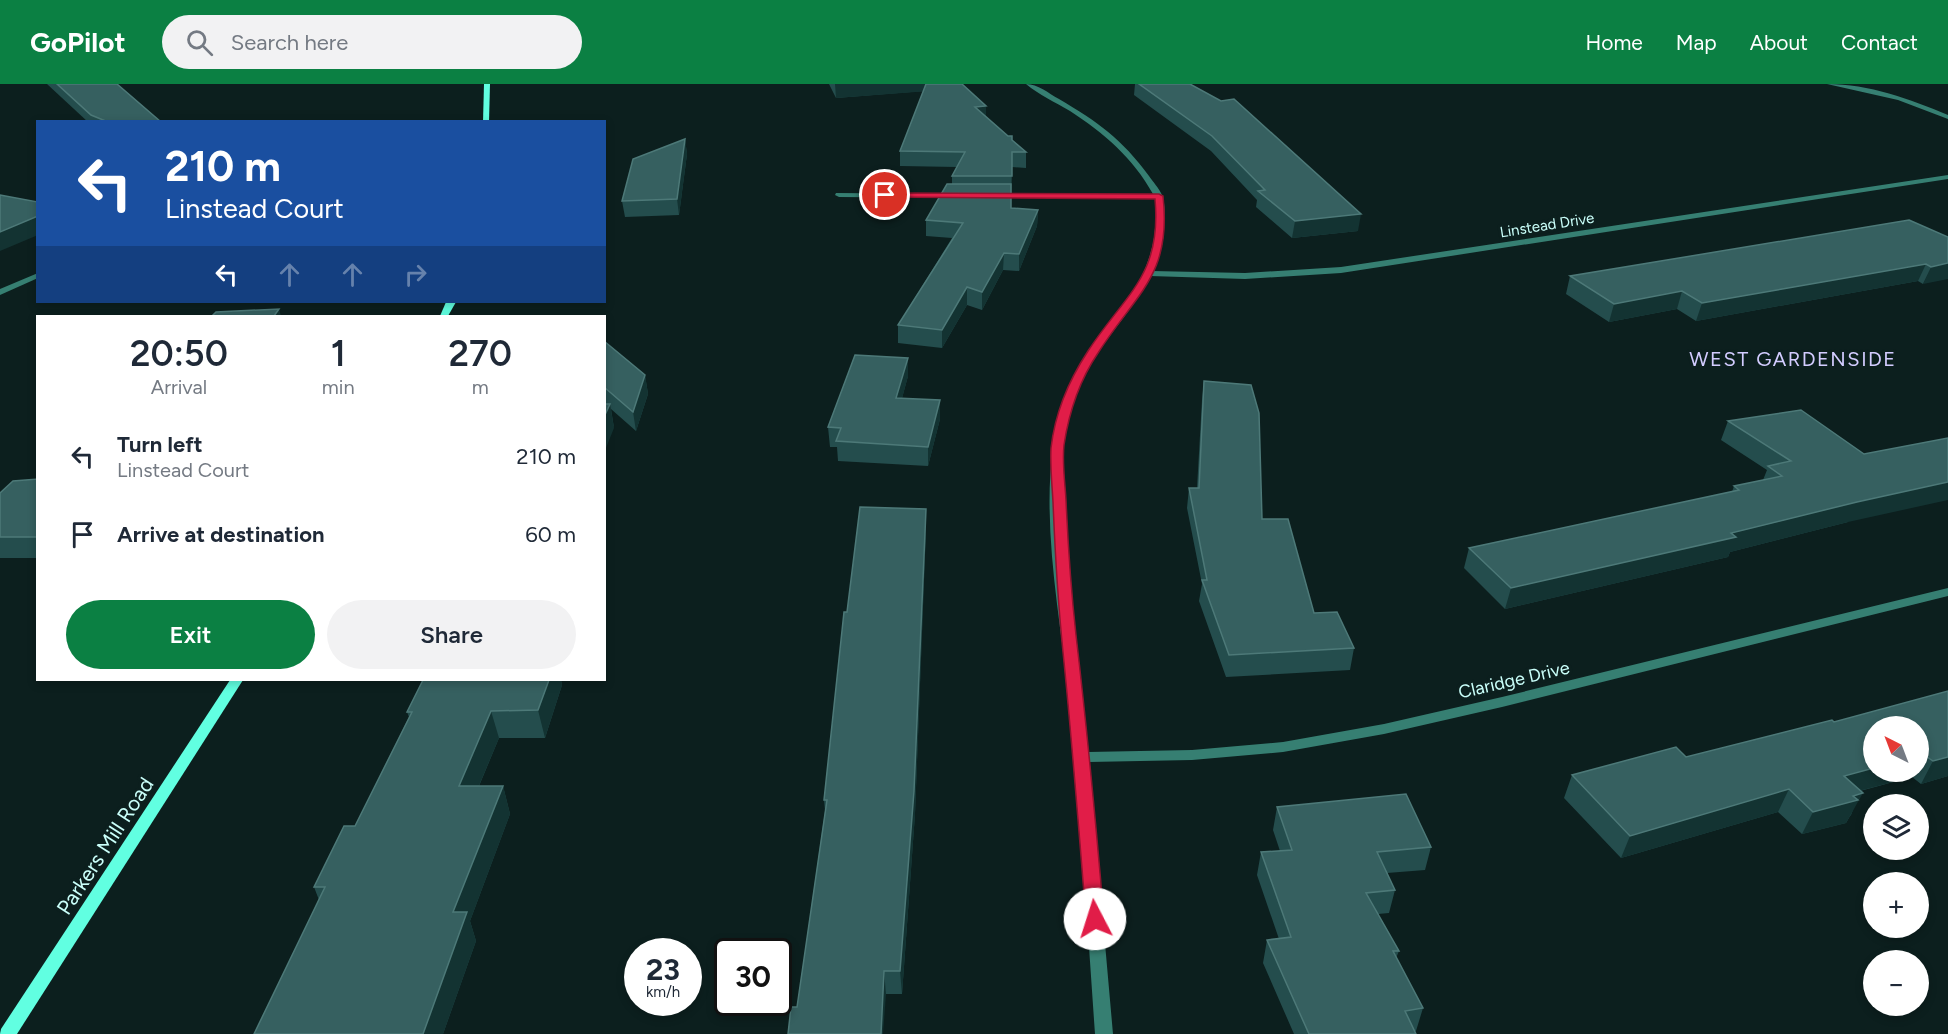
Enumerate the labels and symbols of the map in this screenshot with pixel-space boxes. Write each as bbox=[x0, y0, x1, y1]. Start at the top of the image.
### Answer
pin bbox=[859, 169, 910, 220]
street label: Linstead Drive bbox=[1499, 209, 1595, 241]
district label: WEST GARDENSIDE bbox=[1689, 347, 1897, 371]
street label: Claridge Drive bbox=[1456, 656, 1572, 703]
north arrow bbox=[1863, 716, 1929, 782]
street label: Parkers Mill Road bbox=[51, 773, 159, 919]
position arrow bbox=[1063, 887, 1127, 951]
speed limit sign: 30 bbox=[714, 938, 792, 1016]

